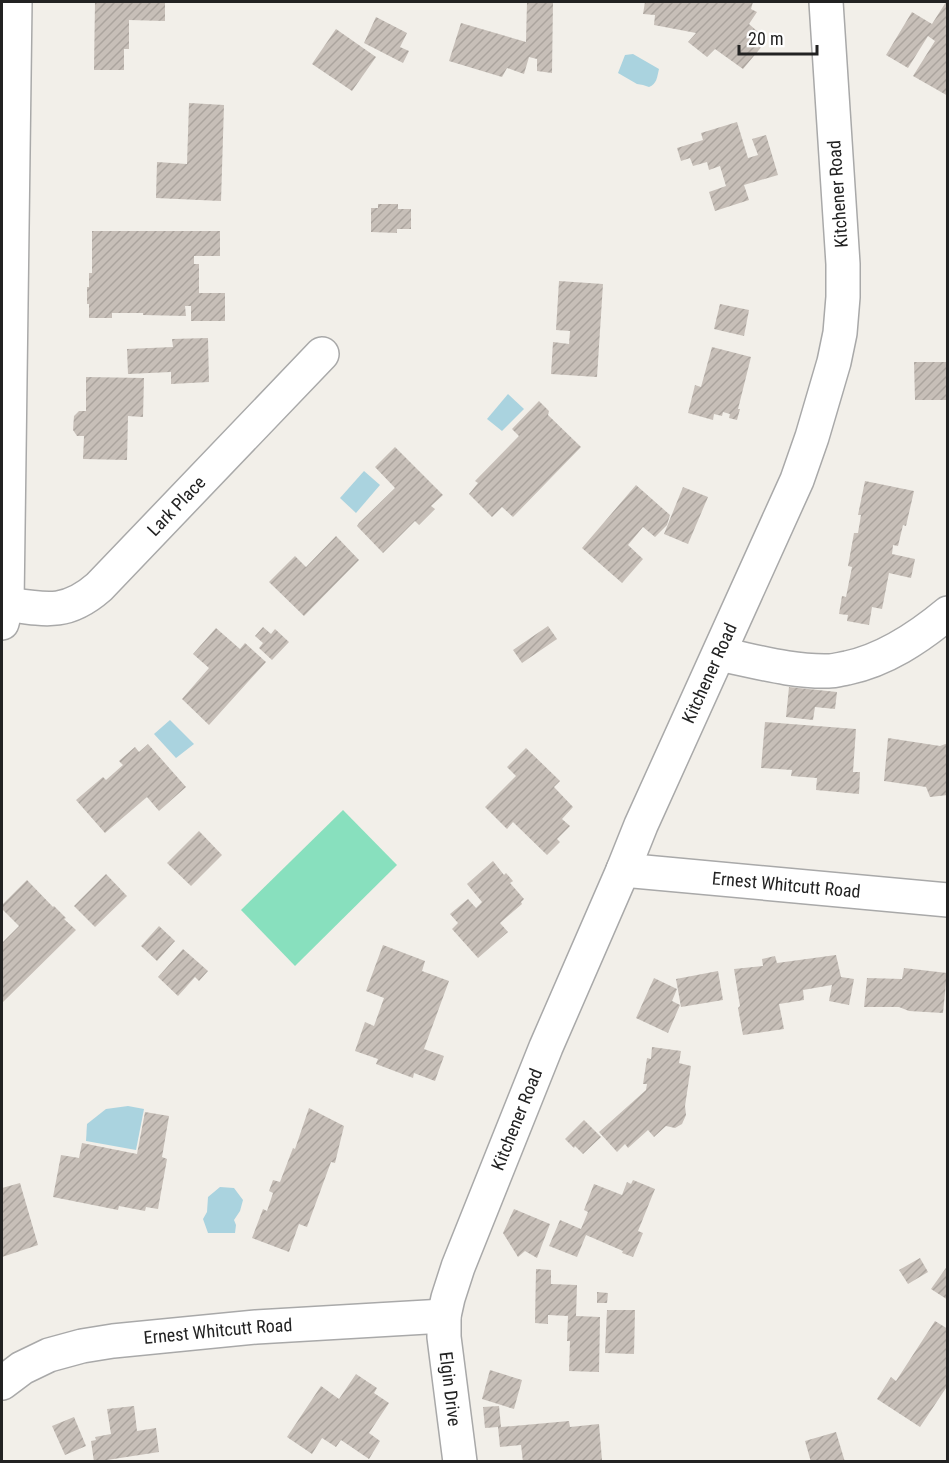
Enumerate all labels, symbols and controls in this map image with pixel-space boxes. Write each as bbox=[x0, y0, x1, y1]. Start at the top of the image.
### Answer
scale bar bbox=[739, 18, 817, 56]
text: 20 m bbox=[748, 28, 783, 49]
street label: Kitchener Road bbox=[823, 140, 852, 248]
street label: Lark Place bbox=[143, 472, 209, 540]
street label: Kitchener Road bbox=[677, 620, 741, 726]
street label: Ernest Whitcutt Road bbox=[711, 867, 862, 902]
street label: Kitchener Road bbox=[487, 1065, 546, 1173]
street label: Ernest Whitcutt Road bbox=[143, 1314, 293, 1348]
street label: Elgin Drive bbox=[436, 1351, 465, 1427]

